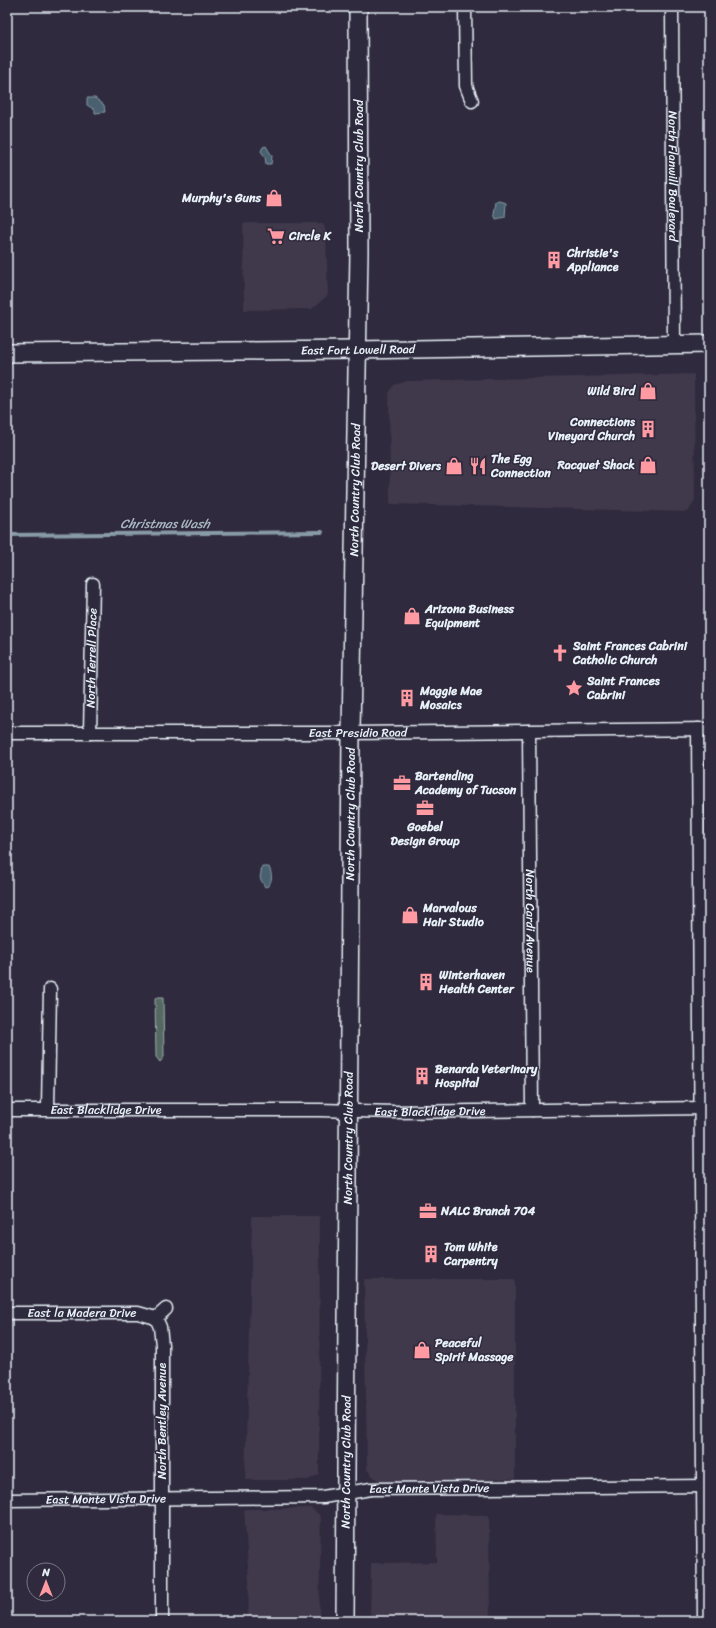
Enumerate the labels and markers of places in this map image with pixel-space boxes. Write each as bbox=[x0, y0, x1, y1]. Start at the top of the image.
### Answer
place label: Murphy's Guns bbox=[181, 187, 261, 209]
shop icon: Murphy's Guns bbox=[264, 188, 284, 208]
place label: Circle K bbox=[288, 225, 332, 247]
supermarket icon: Circle K bbox=[266, 226, 286, 246]
place label: Christie's Appliance bbox=[566, 242, 619, 278]
building icon: Christie's Appliance bbox=[544, 250, 564, 270]
place label: Wild Bird bbox=[587, 380, 637, 402]
shop icon: Wild Bird bbox=[638, 381, 658, 401]
place label: Connections Vineyard Church bbox=[548, 411, 636, 447]
building icon: Connections Vineyard Church bbox=[638, 419, 658, 439]
place label: The Egg Connection bbox=[490, 448, 551, 484]
place label: Racquet Shack bbox=[556, 454, 636, 476]
place label: Desert Divers bbox=[371, 455, 442, 477]
shop icon: Racquet Shack bbox=[638, 455, 658, 475]
shop icon: Desert Divers bbox=[444, 456, 464, 476]
restaurant icon: The Egg Connection bbox=[468, 456, 488, 476]
place label: Arizona Business Equipment bbox=[424, 598, 515, 634]
shop icon: Arizona Business Equipment bbox=[402, 606, 422, 626]
place label: Saint Frances Cabrini Catholic Church bbox=[572, 635, 688, 671]
church icon: Saint Frances Cabrini Catholic Church bbox=[550, 643, 570, 663]
place label: Saint Frances Cabrini bbox=[586, 670, 661, 706]
place icon: Saint Frances Cabrini bbox=[564, 678, 584, 698]
place label: Maggie Mae Mosaics bbox=[419, 680, 483, 716]
building icon: Maggie Mae Mosaics bbox=[397, 688, 417, 708]
place label: Bartending Academy of Tucson bbox=[414, 765, 517, 801]
office icon: Bartending Academy of Tucson bbox=[392, 773, 412, 793]
office icon: Goebel Design Group bbox=[415, 798, 435, 818]
place label: Goebel Design Group bbox=[391, 816, 460, 852]
place label: Marvalous Hair Studio bbox=[422, 897, 485, 933]
shop icon: Marvalous Hair Studio bbox=[400, 905, 420, 925]
place label: Winterhaven Health Center bbox=[438, 964, 515, 1000]
building icon: Winterhaven Health Center bbox=[416, 972, 436, 992]
place label: Benarda Veterinary Hospital bbox=[434, 1058, 538, 1094]
building icon: Benarda Veterinary Hospital bbox=[412, 1066, 432, 1086]
place label: NALC Branch 704 bbox=[440, 1200, 536, 1222]
office icon: NALC Branch 704 bbox=[418, 1201, 438, 1221]
place label: Tom White Carpentry bbox=[443, 1236, 499, 1272]
building icon: Tom White Carpentry bbox=[421, 1244, 441, 1264]
place label: Peaceful Spirit Massage bbox=[434, 1332, 514, 1368]
shop icon: Peaceful Spirit Massage bbox=[412, 1340, 432, 1360]

